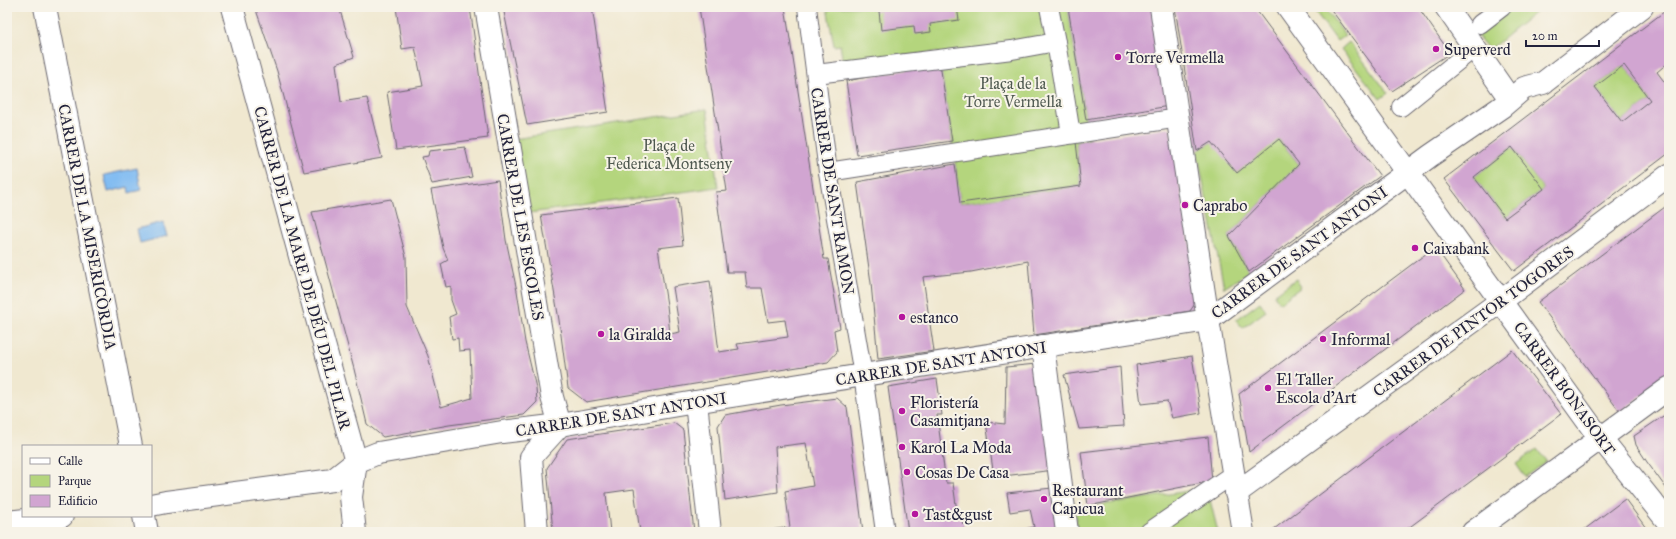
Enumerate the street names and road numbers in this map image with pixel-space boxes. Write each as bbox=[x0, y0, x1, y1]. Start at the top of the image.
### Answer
street label: CARRER DE SANT RAMON bbox=[807, 86, 858, 296]
street label: CARRER DE LA MISERICÒRDIA bbox=[54, 102, 123, 352]
street label: CARRER DE LA MARE DE DÉU DEL PILAR bbox=[250, 104, 357, 433]
street label: CARRER DE LES ESCOLES bbox=[493, 112, 548, 322]
street label: CARRER DE SANT ANTONI bbox=[1207, 182, 1391, 323]
street label: CARRER DE PINTOR TOGORES bbox=[1369, 242, 1577, 401]
street label: CARRER BONASORT bbox=[1510, 318, 1619, 459]
street label: CARRER DE SANT ANTONI bbox=[834, 337, 1048, 390]
street label: CARRER DE SANT ANTONI bbox=[514, 388, 728, 441]

